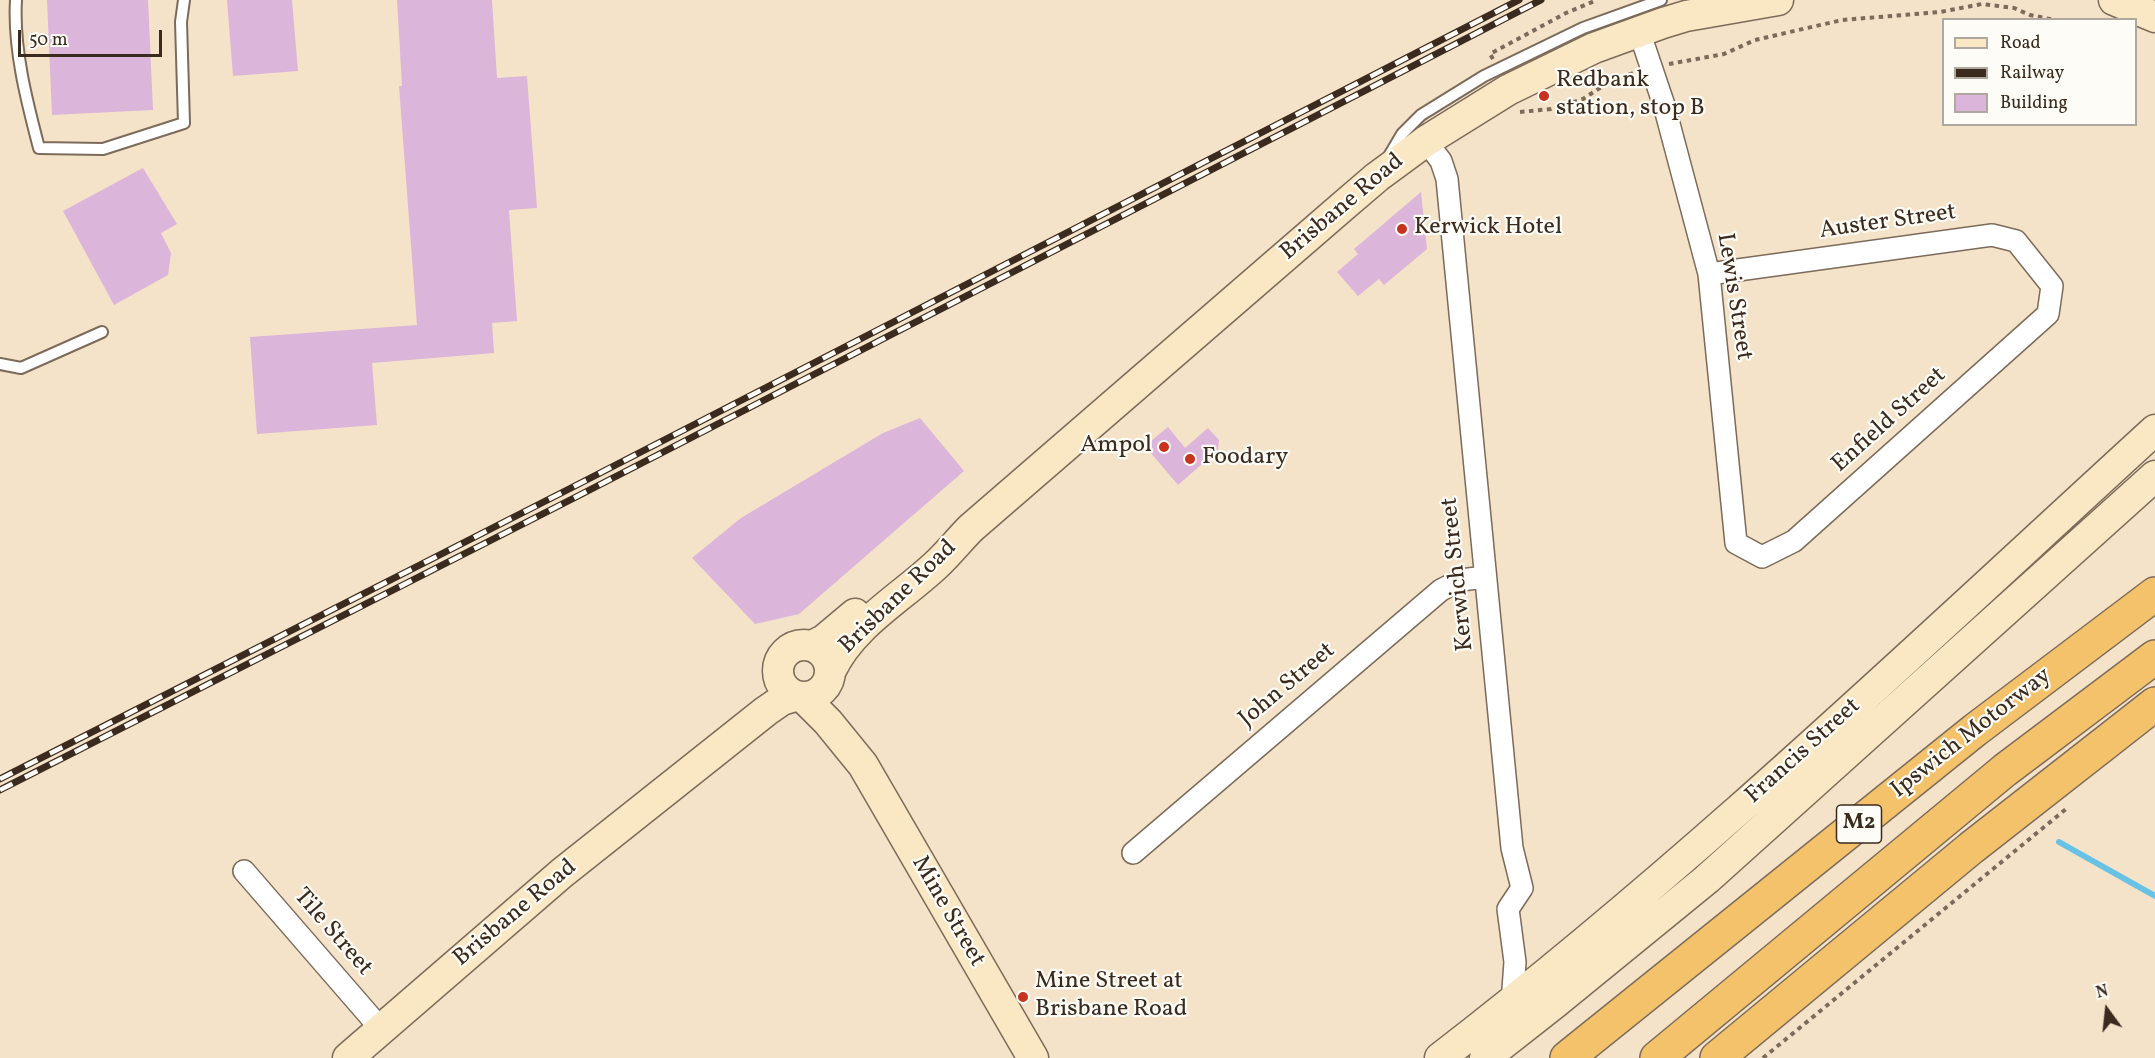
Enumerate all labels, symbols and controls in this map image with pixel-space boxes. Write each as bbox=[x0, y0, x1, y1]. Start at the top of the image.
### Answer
scale bar bbox=[21, 18, 165, 56]
legend bbox=[1942, 18, 2137, 126]
text: 50 m bbox=[29, 28, 68, 53]
text: Road bbox=[2000, 31, 2041, 56]
text: Railway bbox=[2000, 61, 2064, 86]
place label: Redbank station, stop B bbox=[1556, 68, 1705, 124]
marker: Redbank station, stop B bbox=[1537, 89, 1551, 103]
text: Building bbox=[2000, 91, 2068, 116]
street label: Brisbane Road bbox=[1275, 148, 1411, 268]
street label: Auster Street bbox=[1818, 199, 1958, 247]
place label: Kerwick Hotel bbox=[1414, 215, 1562, 243]
marker: Kerwick Hotel bbox=[1395, 222, 1409, 236]
street label: Lewis Street bbox=[1709, 231, 1757, 363]
street label: Enfield Street bbox=[1827, 362, 1953, 480]
place label: Ampol bbox=[1080, 433, 1152, 461]
marker: Ampol bbox=[1157, 440, 1171, 454]
place label: Foodary bbox=[1202, 445, 1288, 473]
marker: Foodary bbox=[1183, 452, 1197, 466]
street label: Kerwich Street bbox=[1437, 496, 1481, 652]
street label: Brisbane Road bbox=[834, 535, 964, 661]
street label: John Street bbox=[1234, 637, 1342, 735]
street label: Ipswich Motorway bbox=[1886, 662, 2058, 806]
street label: Francis Street bbox=[1740, 693, 1868, 811]
road number: M2 bbox=[1836, 805, 1882, 843]
street label: Mine Street bbox=[904, 852, 990, 972]
street label: Brisbane Road bbox=[448, 854, 584, 974]
street label: Tile Street bbox=[286, 883, 378, 983]
place label: Mine Street at Brisbane Road bbox=[1035, 969, 1187, 1025]
north arrow bbox=[2077, 980, 2137, 1040]
text: N bbox=[2094, 980, 2111, 1005]
marker: Mine Street at Brisbane Road bbox=[1016, 990, 1030, 1004]

